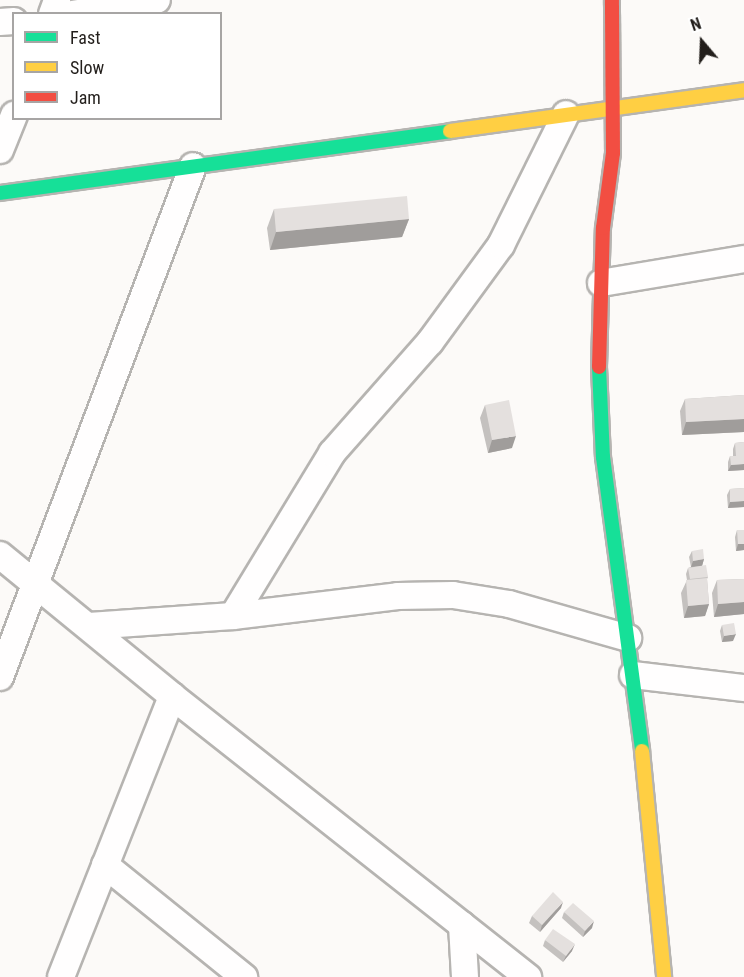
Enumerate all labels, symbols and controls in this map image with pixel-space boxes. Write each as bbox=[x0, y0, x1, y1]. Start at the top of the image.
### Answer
legend bbox=[12, 12, 222, 120]
north arrow bbox=[672, 12, 732, 72]
text: N bbox=[688, 14, 704, 35]
text: Fast bbox=[70, 27, 101, 48]
text: Slow bbox=[70, 57, 104, 78]
text: Jam bbox=[70, 87, 101, 108]

